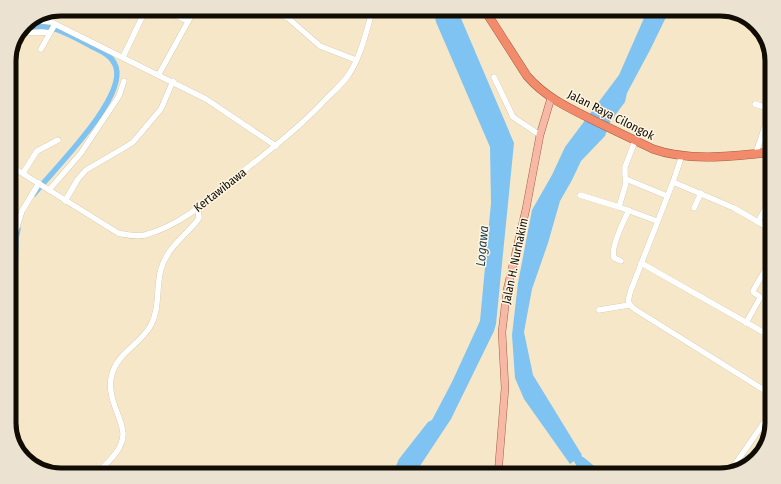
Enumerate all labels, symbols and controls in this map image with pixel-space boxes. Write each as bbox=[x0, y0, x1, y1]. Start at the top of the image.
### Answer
street label: Jalan Raya Cilongok bbox=[565, 87, 657, 143]
street label: Kertawibawa bbox=[191, 165, 249, 215]
street label: Jalan H. Nurhakim bbox=[499, 217, 531, 305]
water label: Logawa bbox=[473, 225, 491, 267]

